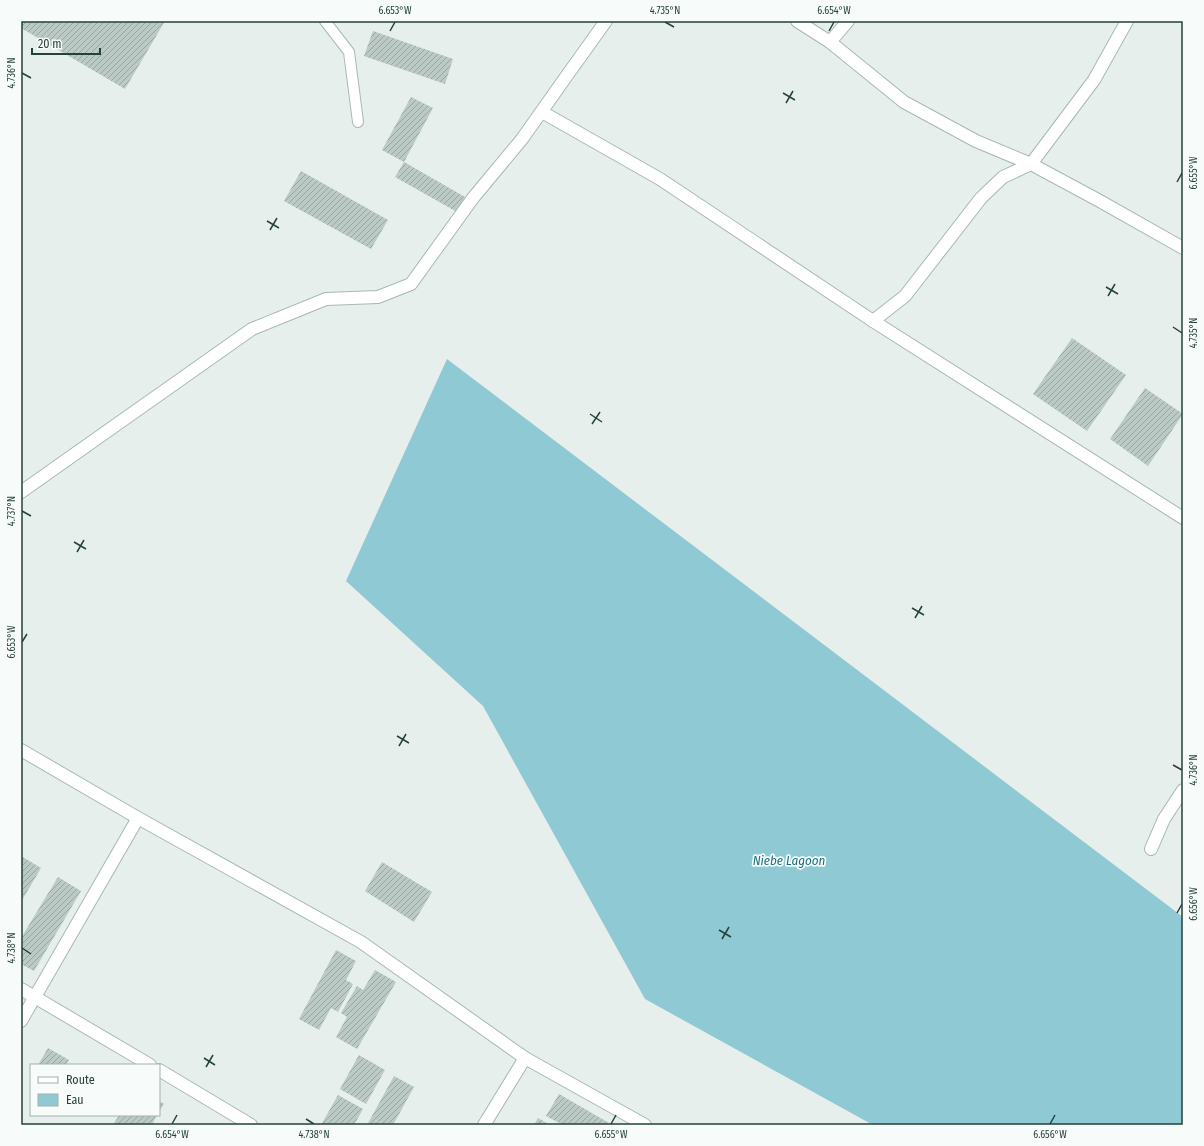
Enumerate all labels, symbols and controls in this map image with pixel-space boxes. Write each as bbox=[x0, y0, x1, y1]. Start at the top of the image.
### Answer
text: 6.653°W bbox=[378, 5, 412, 17]
text: 4.735°N bbox=[650, 5, 680, 17]
text: 6.654°W bbox=[817, 5, 851, 17]
scale bar bbox=[32, 30, 100, 56]
text: 20 m bbox=[38, 37, 62, 51]
text: 4.736°N bbox=[6, 57, 18, 89]
text: 6.655°W bbox=[1188, 156, 1200, 190]
text: 4.735°N bbox=[1188, 318, 1200, 348]
text: 4.737°N bbox=[6, 496, 18, 526]
text: 6.653°W bbox=[6, 625, 18, 659]
text: 4.736°N bbox=[1188, 754, 1200, 786]
water label: Niebe Lagoon bbox=[753, 853, 826, 868]
text: 6.656°W bbox=[1188, 887, 1200, 921]
text: 4.738°N bbox=[6, 932, 18, 964]
legend bbox=[30, 1064, 160, 1116]
text: Route bbox=[66, 1073, 95, 1087]
text: Eau bbox=[66, 1093, 84, 1107]
text: 6.654°W bbox=[155, 1129, 189, 1141]
text: 4.738°N bbox=[298, 1129, 330, 1141]
text: 6.655°W bbox=[594, 1129, 628, 1141]
text: 6.656°W bbox=[1033, 1129, 1067, 1141]

